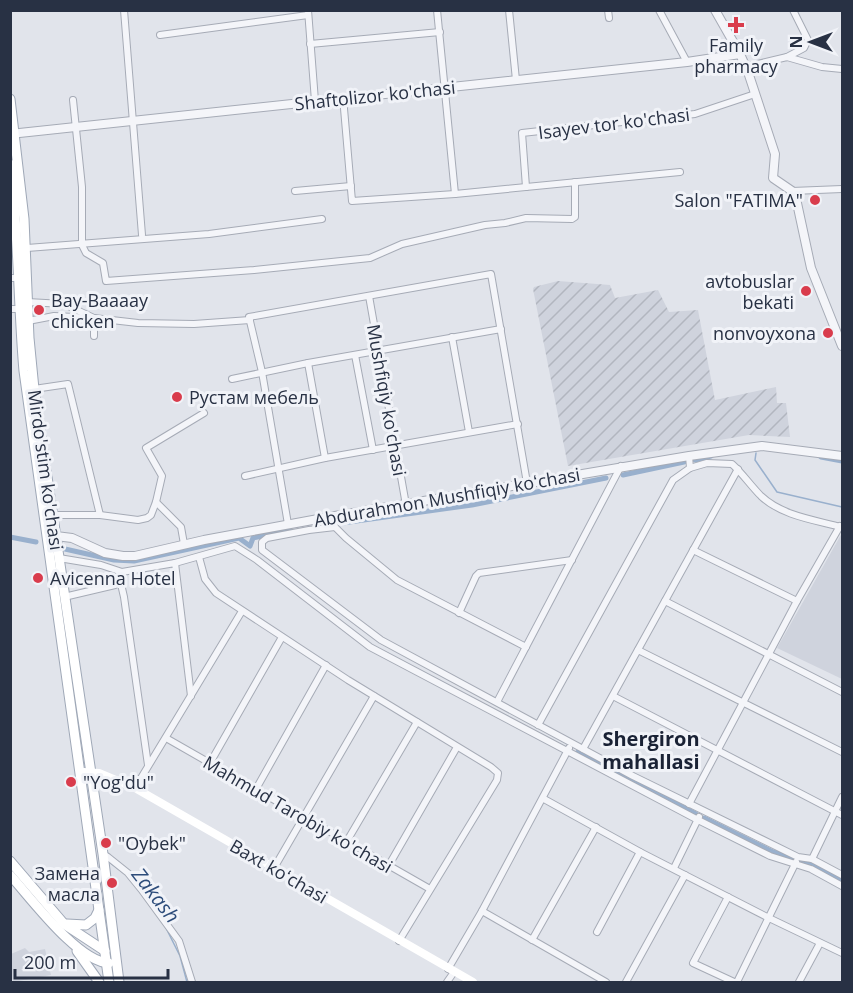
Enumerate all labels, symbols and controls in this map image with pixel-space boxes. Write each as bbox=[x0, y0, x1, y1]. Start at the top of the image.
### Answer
north arrow bbox=[781, 12, 841, 72]
marker: Family pharmacy bbox=[729, 18, 743, 32]
place label: Family pharmacy bbox=[694, 33, 779, 78]
text: N bbox=[785, 35, 807, 49]
street label: Shaftolizor ko'chasi bbox=[293, 75, 457, 115]
street label: Isayev tor ko'chasi bbox=[537, 102, 691, 144]
place label: Salon "FATIMA" bbox=[675, 188, 803, 212]
marker: Salon "FATIMA" bbox=[808, 193, 822, 207]
place label: avtobuslar bekati bbox=[705, 269, 795, 314]
marker: avtobuslar bekati bbox=[799, 284, 813, 298]
place label: Bay-Baaaay chicken bbox=[51, 288, 149, 333]
marker: Bay-Baaaay chicken bbox=[32, 303, 46, 317]
place label: nonvoyxona bbox=[713, 321, 816, 345]
street label: Mushfiqiy ko'chasi bbox=[362, 322, 412, 478]
marker: nonvoyxona bbox=[821, 326, 835, 340]
place label: Рустам мебель bbox=[189, 385, 319, 409]
street label: Mirdo'stim ko'chasi bbox=[23, 388, 69, 552]
marker: Рустам мебель bbox=[170, 390, 184, 404]
street label: Abdurahmon Mushfiqiy koʻchasi bbox=[312, 462, 582, 532]
place label: Avicenna Hotel bbox=[50, 566, 176, 590]
marker: Avicenna Hotel bbox=[31, 571, 45, 585]
district label: Shergiron mahallasi bbox=[602, 725, 700, 775]
street label: Mahmud Tarobiy ko'chasi bbox=[199, 750, 397, 878]
place label: "Yog'du" bbox=[83, 770, 154, 794]
marker: "Yog'du" bbox=[64, 775, 78, 789]
place label: "Oybek" bbox=[118, 831, 186, 855]
street label: Baxt koʻchasi bbox=[226, 833, 332, 909]
marker: "Oybek" bbox=[99, 836, 113, 850]
place label: Замена масла bbox=[35, 861, 100, 906]
water label: Zakash bbox=[125, 861, 186, 928]
marker: Замена масла bbox=[105, 876, 119, 890]
scale bar bbox=[15, 942, 168, 980]
text: 200 m bbox=[24, 950, 76, 974]

